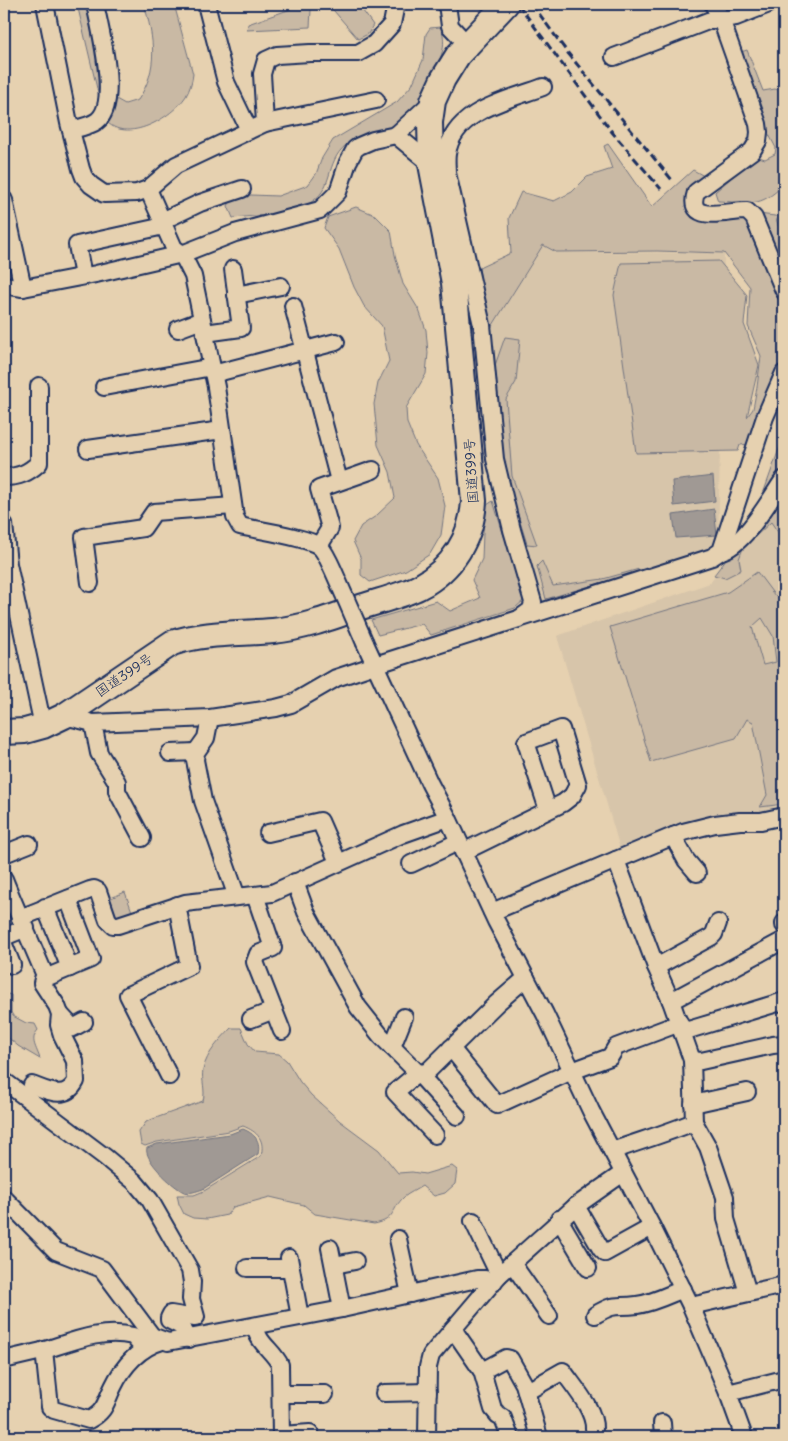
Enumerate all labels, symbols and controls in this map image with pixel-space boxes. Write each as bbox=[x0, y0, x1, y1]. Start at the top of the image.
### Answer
street label: 国道399号 bbox=[460, 437, 482, 505]
street label: 国道399号 bbox=[92, 649, 156, 701]

